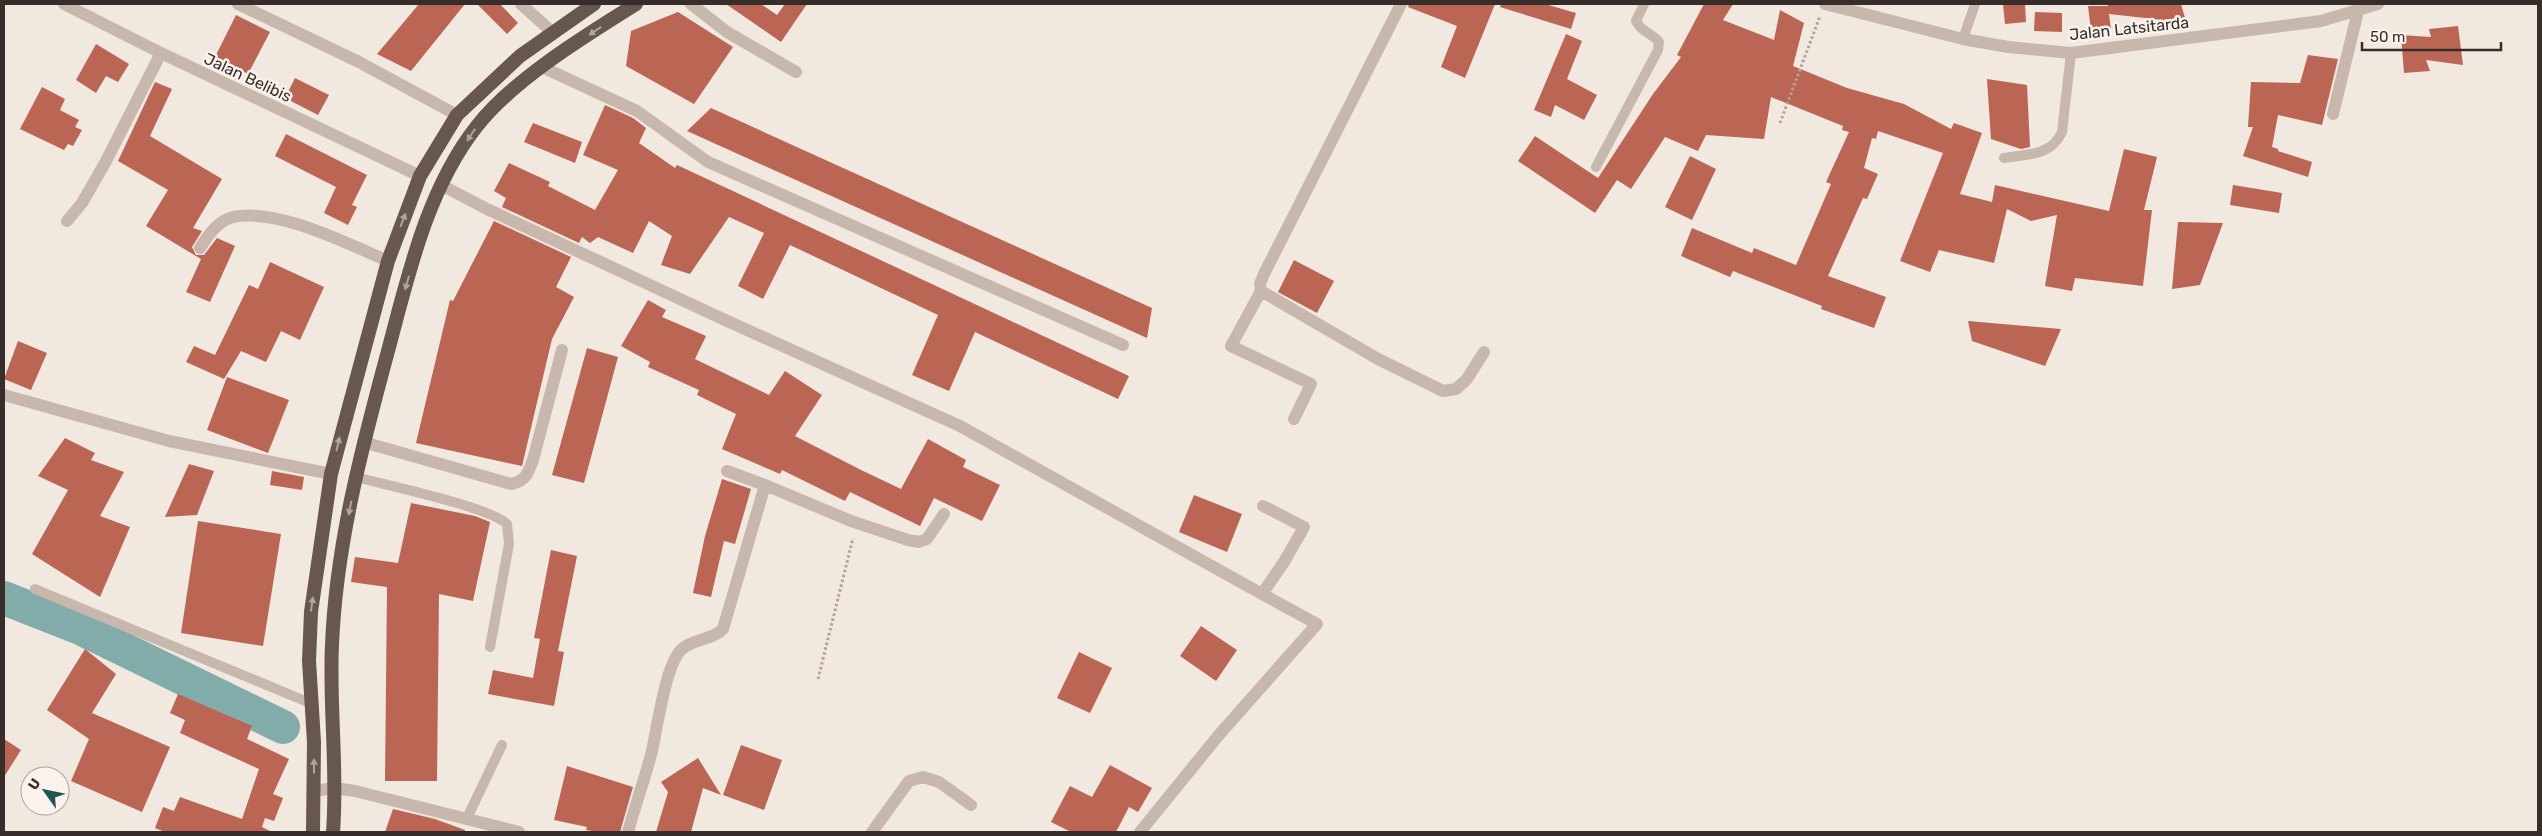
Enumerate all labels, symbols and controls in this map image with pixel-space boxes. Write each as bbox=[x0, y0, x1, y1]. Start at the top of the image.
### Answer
street label: Jalan Latsitarda bbox=[2068, 13, 2190, 44]
scale bar bbox=[2362, 20, 2501, 52]
one-way arrow bbox=[588, 26, 602, 36]
text: 50 m bbox=[2370, 28, 2405, 46]
street label: Jalan Belibis bbox=[201, 49, 294, 106]
one-way arrow bbox=[467, 128, 476, 141]
one-way arrow bbox=[400, 213, 407, 228]
one-way arrow bbox=[402, 276, 410, 291]
one-way arrow bbox=[334, 436, 342, 451]
one-way arrow bbox=[346, 501, 354, 516]
one-way arrow bbox=[308, 595, 316, 611]
one-way arrow bbox=[310, 758, 318, 774]
north arrow bbox=[20, 766, 70, 816]
text: U bbox=[25, 775, 44, 793]

